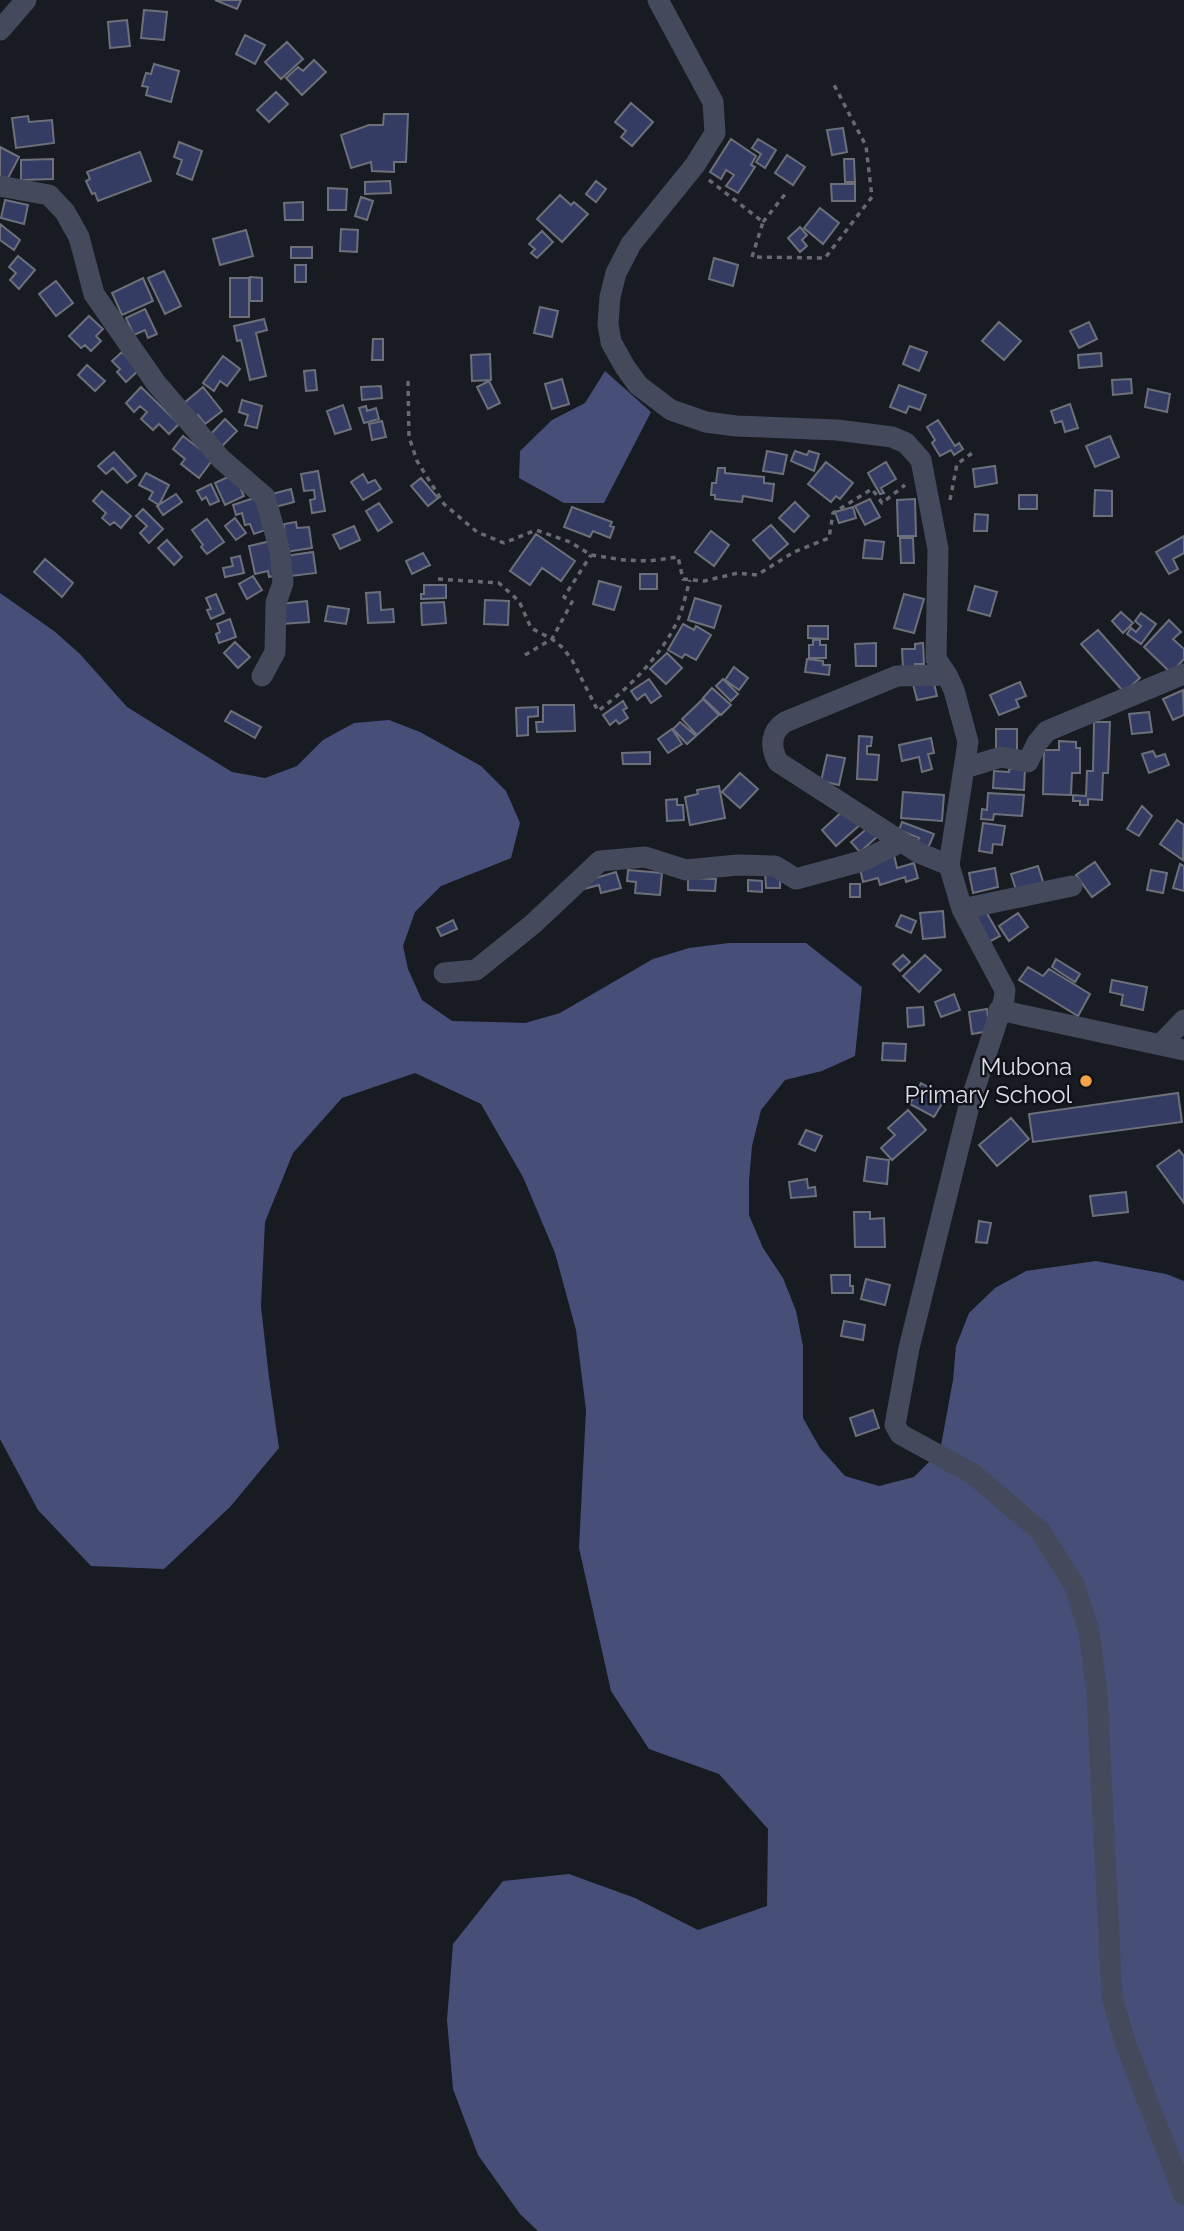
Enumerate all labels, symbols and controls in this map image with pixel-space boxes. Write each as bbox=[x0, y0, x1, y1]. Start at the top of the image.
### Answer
place label: Mubona Primary School bbox=[905, 1052, 1072, 1109]
marker: Mubona Primary School bbox=[1078, 1073, 1094, 1089]

